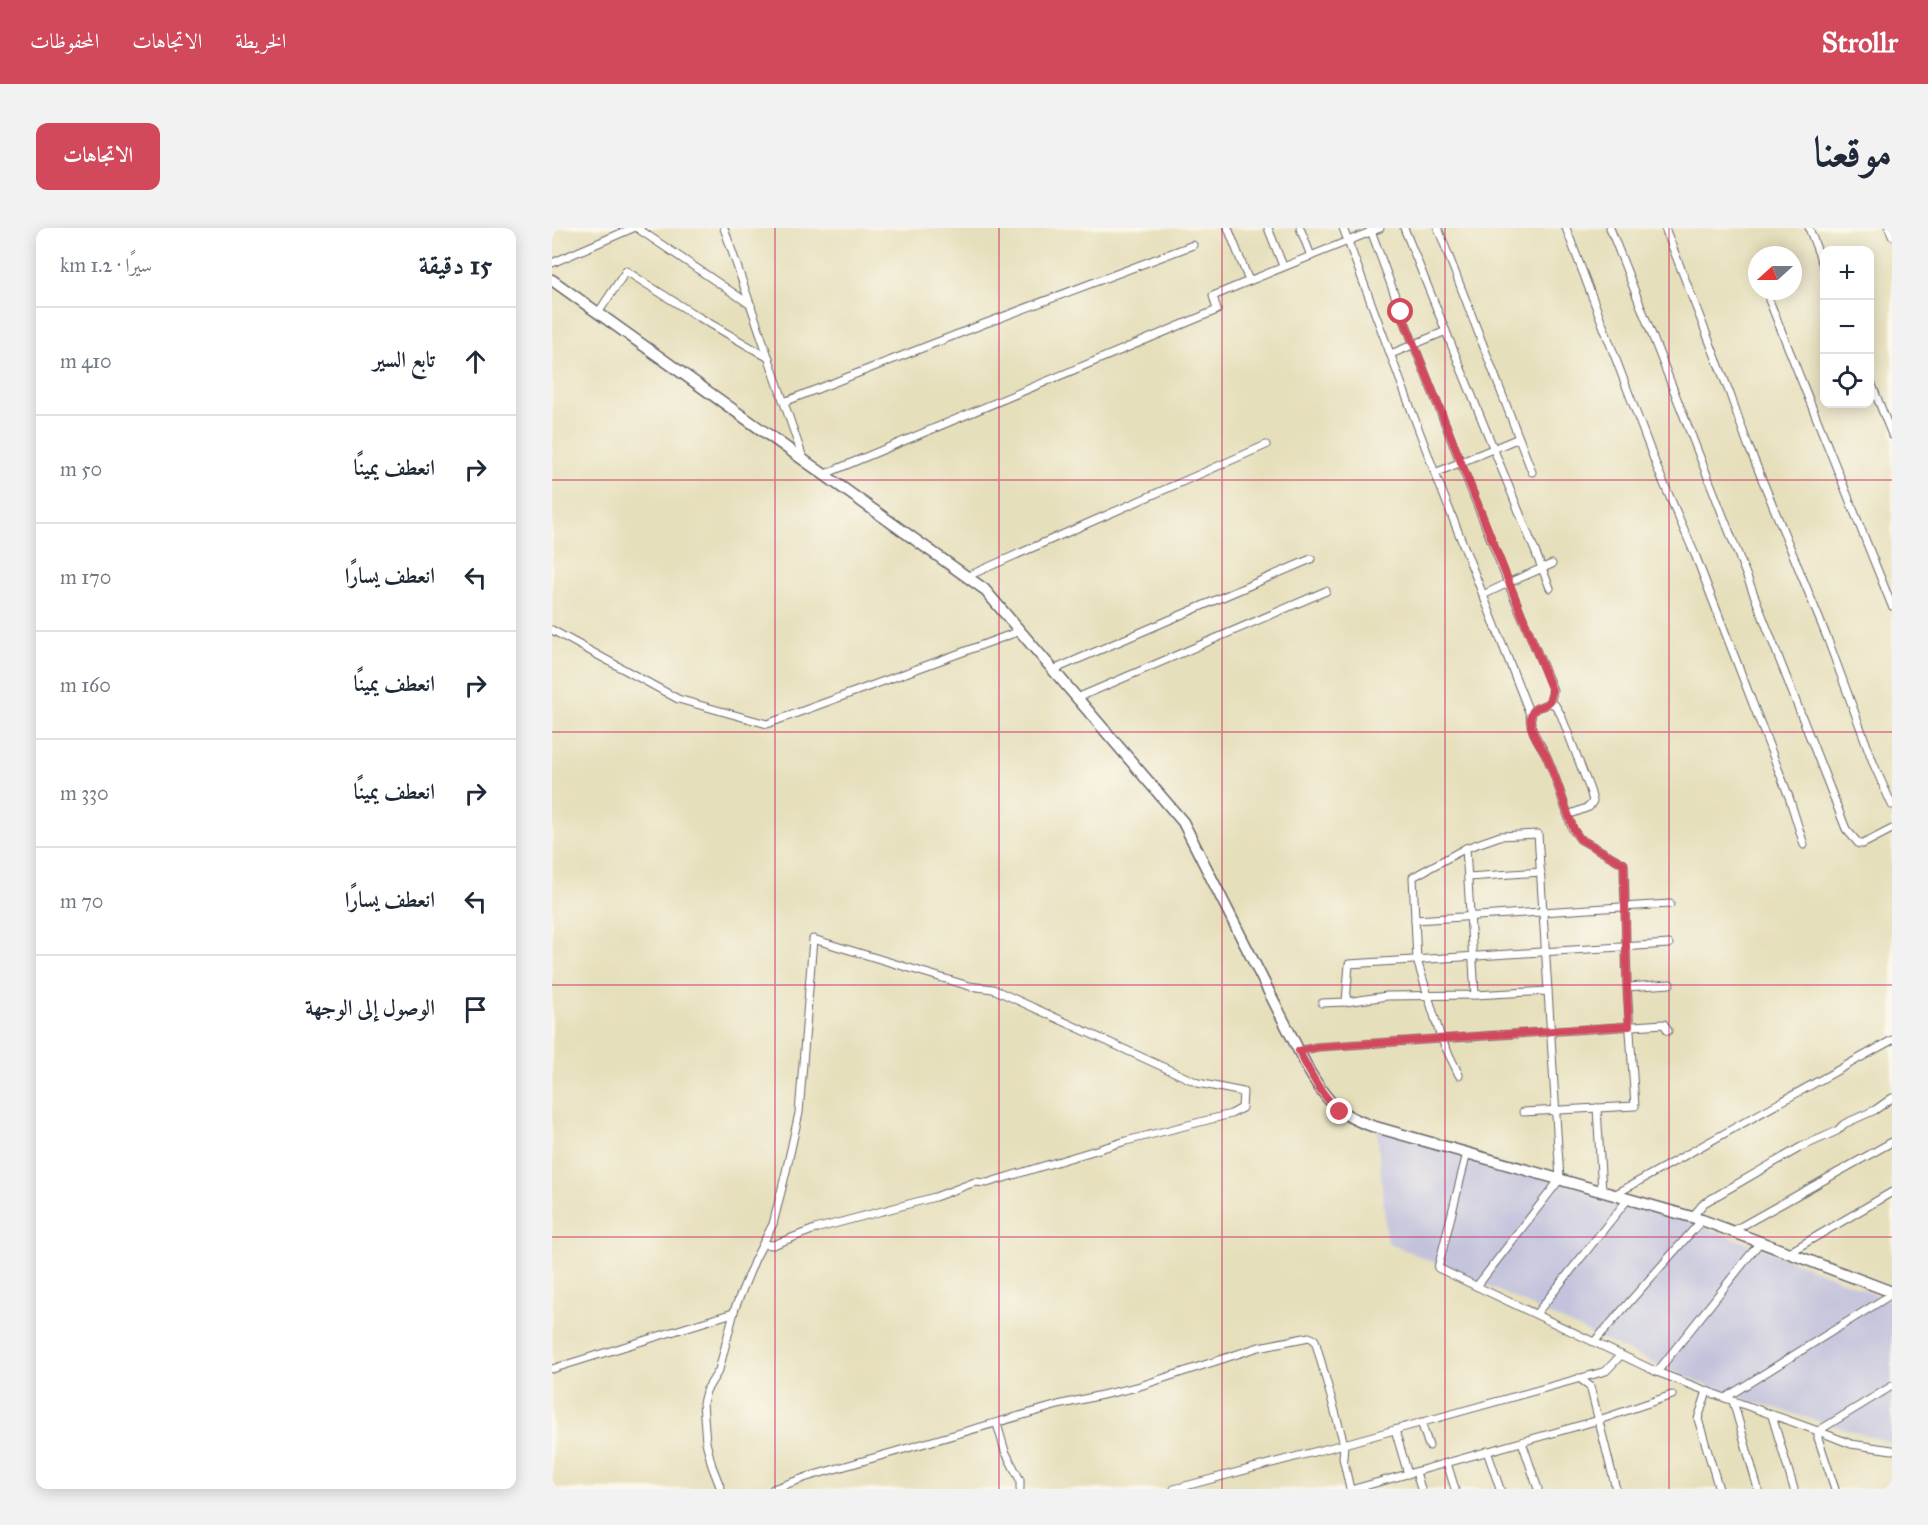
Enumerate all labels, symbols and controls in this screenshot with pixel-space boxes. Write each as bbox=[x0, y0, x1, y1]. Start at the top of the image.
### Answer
text: Strollr bbox=[1822, 25, 1898, 60]
text: المحفوظات bbox=[30, 28, 99, 54]
text: الاتجاهات bbox=[132, 28, 202, 54]
text: الخريطة bbox=[235, 28, 286, 54]
button: الاتجاهات bbox=[36, 123, 160, 190]
text: موقعنا bbox=[1814, 126, 1892, 178]
north arrow bbox=[1748, 246, 1802, 300]
map controls bbox=[1820, 246, 1874, 408]
button: + bbox=[1820, 246, 1874, 300]
text: 15 دقيقة bbox=[419, 249, 492, 281]
text: سيرًا · 1.2 km bbox=[60, 253, 152, 277]
route start bbox=[1387, 298, 1413, 324]
button: − bbox=[1820, 300, 1874, 354]
icon: ahead bbox=[459, 345, 492, 378]
text: تابع السير bbox=[373, 346, 435, 373]
text: 410 m bbox=[60, 349, 112, 373]
button: locate bbox=[1820, 354, 1874, 408]
icon: right bbox=[459, 453, 492, 486]
text: انعطف يمينًا bbox=[354, 454, 435, 481]
text: 50 m bbox=[60, 457, 102, 481]
icon: left bbox=[459, 561, 492, 594]
text: انعطف يسارًا bbox=[345, 562, 435, 589]
text: 170 m bbox=[60, 565, 111, 589]
icon: right bbox=[459, 669, 492, 702]
text: انعطف يمينًا bbox=[354, 670, 435, 697]
text: 160 m bbox=[60, 673, 111, 697]
icon: right bbox=[459, 777, 492, 810]
text: انعطف يمينًا bbox=[354, 778, 435, 805]
text: 330 m bbox=[60, 781, 109, 805]
icon: left bbox=[459, 885, 492, 918]
text: انعطف يسارًا bbox=[345, 886, 435, 913]
text: 70 m bbox=[60, 889, 103, 913]
icon: arrive bbox=[459, 993, 492, 1026]
text: الوصول إلى الوجهة bbox=[305, 994, 435, 1021]
route end bbox=[1326, 1098, 1352, 1124]

